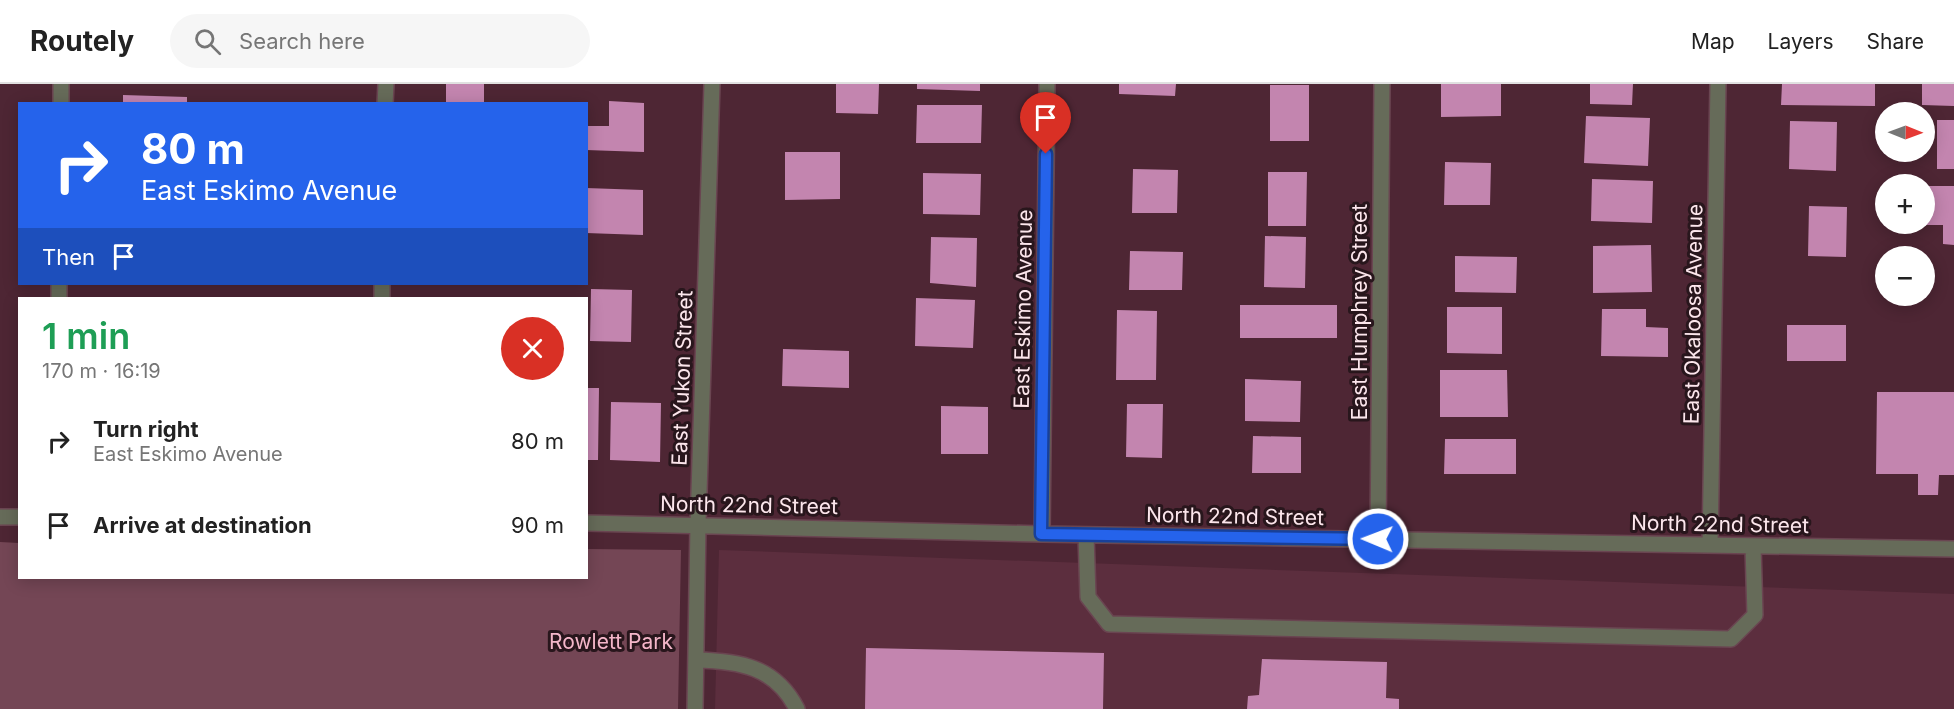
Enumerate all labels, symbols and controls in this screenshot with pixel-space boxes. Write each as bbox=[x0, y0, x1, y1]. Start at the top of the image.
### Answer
search box bbox=[170, 14, 590, 68]
text: Routely bbox=[30, 24, 134, 58]
icon: search bbox=[191, 25, 224, 58]
text: Search here bbox=[239, 28, 365, 54]
text: Map bbox=[1691, 29, 1735, 54]
text: Layers bbox=[1768, 29, 1834, 54]
text: Share bbox=[1867, 29, 1924, 54]
pin bbox=[1020, 92, 1071, 154]
icon: arrive bbox=[1029, 101, 1062, 134]
north arrow bbox=[1875, 102, 1935, 162]
map controls bbox=[1875, 102, 1935, 306]
text: 80 m bbox=[141, 123, 245, 174]
icon: right bbox=[42, 126, 120, 204]
text: East Eskimo Avenue bbox=[141, 174, 397, 207]
button: + bbox=[1875, 174, 1935, 234]
street label: East Humphrey Street bbox=[1347, 204, 1372, 420]
street label: East Okaloosa Avenue bbox=[1679, 204, 1707, 424]
street label: East Eskimo Avenue bbox=[1009, 209, 1037, 409]
icon: arrive bbox=[107, 240, 140, 273]
text: Then bbox=[42, 244, 95, 270]
button: − bbox=[1875, 246, 1935, 306]
street label: East Yukon Street bbox=[666, 290, 698, 466]
text: 1 min bbox=[42, 314, 130, 358]
button: close bbox=[501, 317, 564, 380]
text: 170 m · 16:19 bbox=[42, 359, 161, 383]
text: Turn right bbox=[93, 416, 199, 442]
icon: right bbox=[42, 425, 75, 458]
text: 80 m bbox=[511, 428, 564, 454]
text: East Eskimo Avenue bbox=[93, 442, 283, 466]
street label: North 22nd Street bbox=[660, 491, 838, 519]
street label: North 22nd Street bbox=[1146, 502, 1324, 530]
position arrow bbox=[1346, 507, 1410, 571]
icon: arrive bbox=[42, 509, 75, 542]
street label: North 22nd Street bbox=[1631, 510, 1809, 538]
text: Arrive at destination bbox=[93, 512, 312, 538]
text: 90 m bbox=[511, 512, 564, 538]
park label: Rowlett Park bbox=[549, 629, 673, 654]

